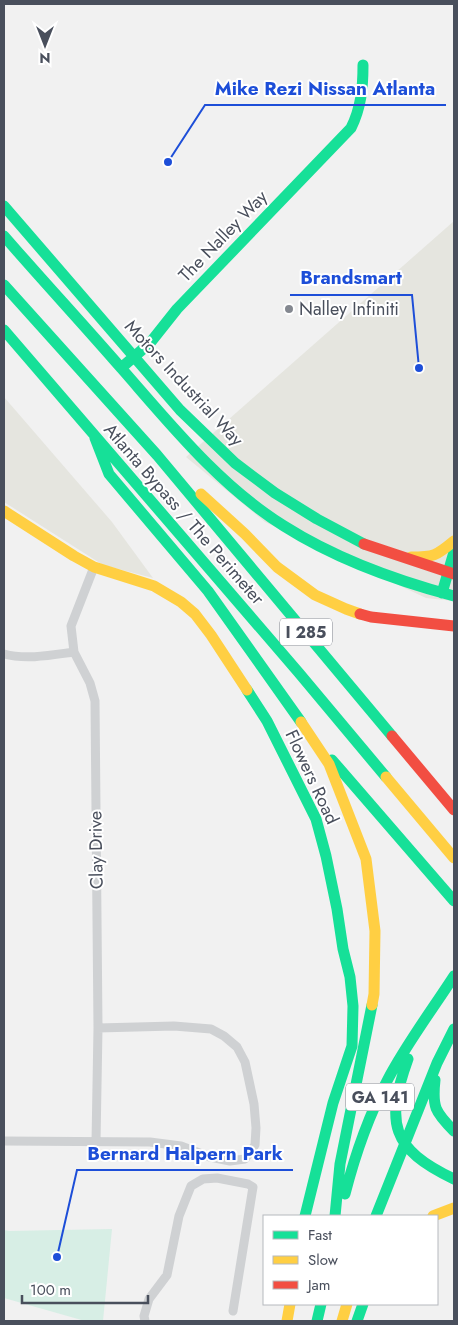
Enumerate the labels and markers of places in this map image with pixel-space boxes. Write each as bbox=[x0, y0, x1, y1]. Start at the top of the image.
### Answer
callout: Mike Rezi Nissan Atlanta bbox=[205, 71, 446, 105]
callout: Brandsmart bbox=[290, 261, 412, 295]
place label: Nalley Infiniti bbox=[299, 296, 399, 322]
marker: Nalley Infiniti bbox=[283, 303, 295, 315]
callout: Bernard Halpern Park bbox=[77, 1136, 293, 1170]

